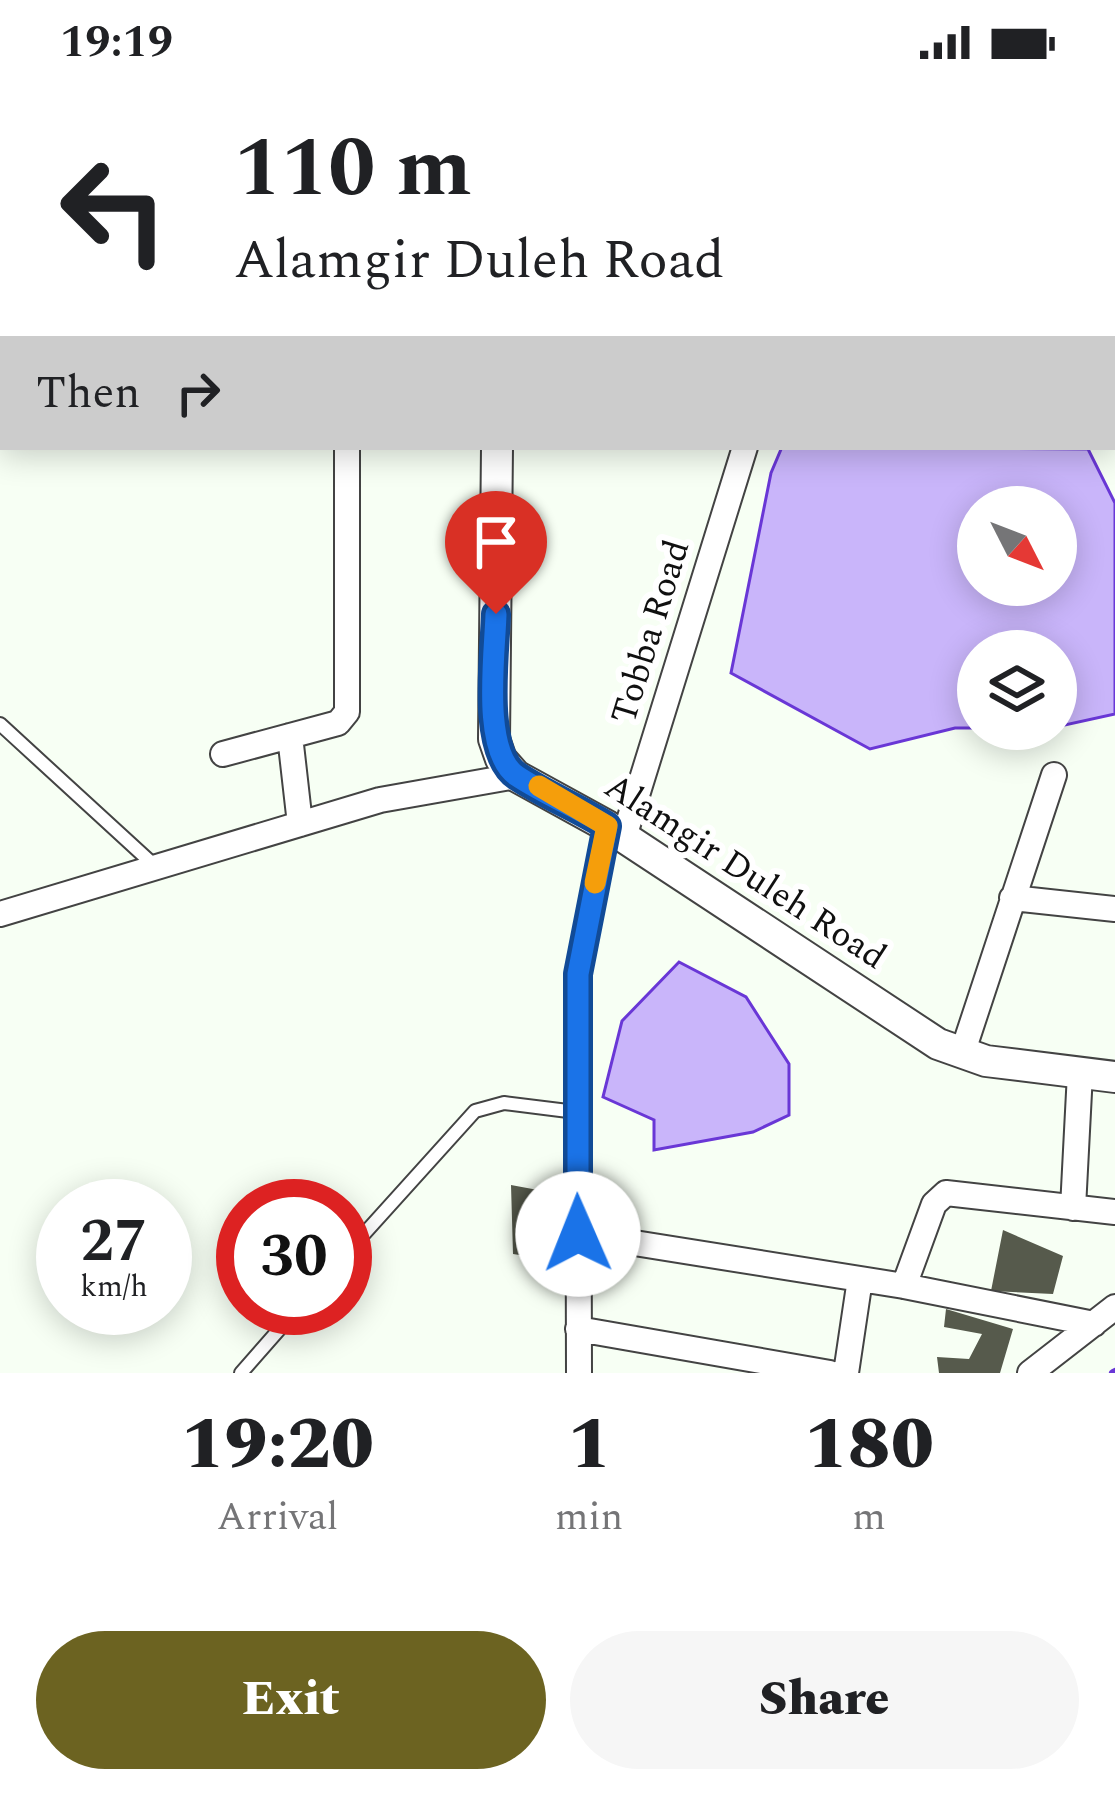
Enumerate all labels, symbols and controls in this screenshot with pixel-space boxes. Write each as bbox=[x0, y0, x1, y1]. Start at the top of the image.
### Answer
text: 19:19 bbox=[60, 8, 173, 77]
text: 110 m bbox=[234, 105, 472, 233]
icon: left bbox=[36, 132, 192, 288]
text: Alamgir Duleh Road bbox=[234, 220, 725, 302]
text: Then bbox=[36, 359, 141, 428]
icon: right bbox=[165, 360, 231, 426]
north arrow bbox=[957, 486, 1077, 606]
map controls bbox=[957, 486, 1077, 750]
pin bbox=[445, 491, 547, 614]
icon: arrive bbox=[463, 509, 529, 575]
street label: Tobba Road bbox=[597, 533, 705, 731]
button: layers bbox=[957, 630, 1077, 750]
street label: Alamgir Duleh Road bbox=[593, 760, 897, 984]
position arrow bbox=[515, 1171, 641, 1297]
speed limit sign: 30 bbox=[216, 1179, 372, 1335]
text: 27 bbox=[80, 1196, 148, 1288]
text: km/h bbox=[80, 1264, 148, 1310]
text: 19:20 bbox=[181, 1391, 374, 1500]
text: 1 bbox=[568, 1391, 611, 1500]
text: 180 bbox=[804, 1391, 934, 1500]
text: Arrival bbox=[217, 1488, 338, 1547]
text: min bbox=[555, 1488, 623, 1547]
text: m bbox=[852, 1488, 886, 1547]
button: Exit bbox=[36, 1631, 546, 1769]
button: Share bbox=[570, 1631, 1079, 1769]

